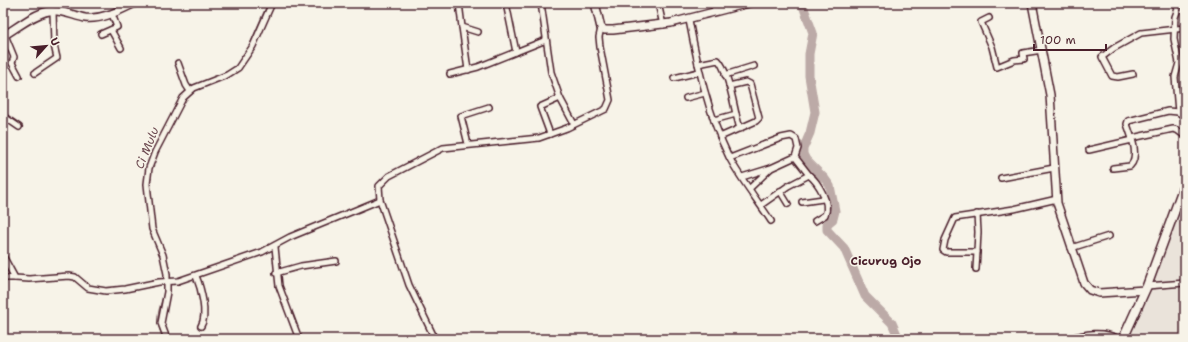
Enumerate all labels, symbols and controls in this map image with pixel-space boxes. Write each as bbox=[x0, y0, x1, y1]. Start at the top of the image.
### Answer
north arrow bbox=[26, 26, 66, 66]
scale bar bbox=[1034, 26, 1106, 52]
text: 100 m bbox=[1040, 32, 1076, 48]
text: U bbox=[46, 35, 63, 48]
water label: Ci Mulu bbox=[131, 125, 163, 171]
district label: Cicurug Ojo bbox=[851, 253, 922, 269]

